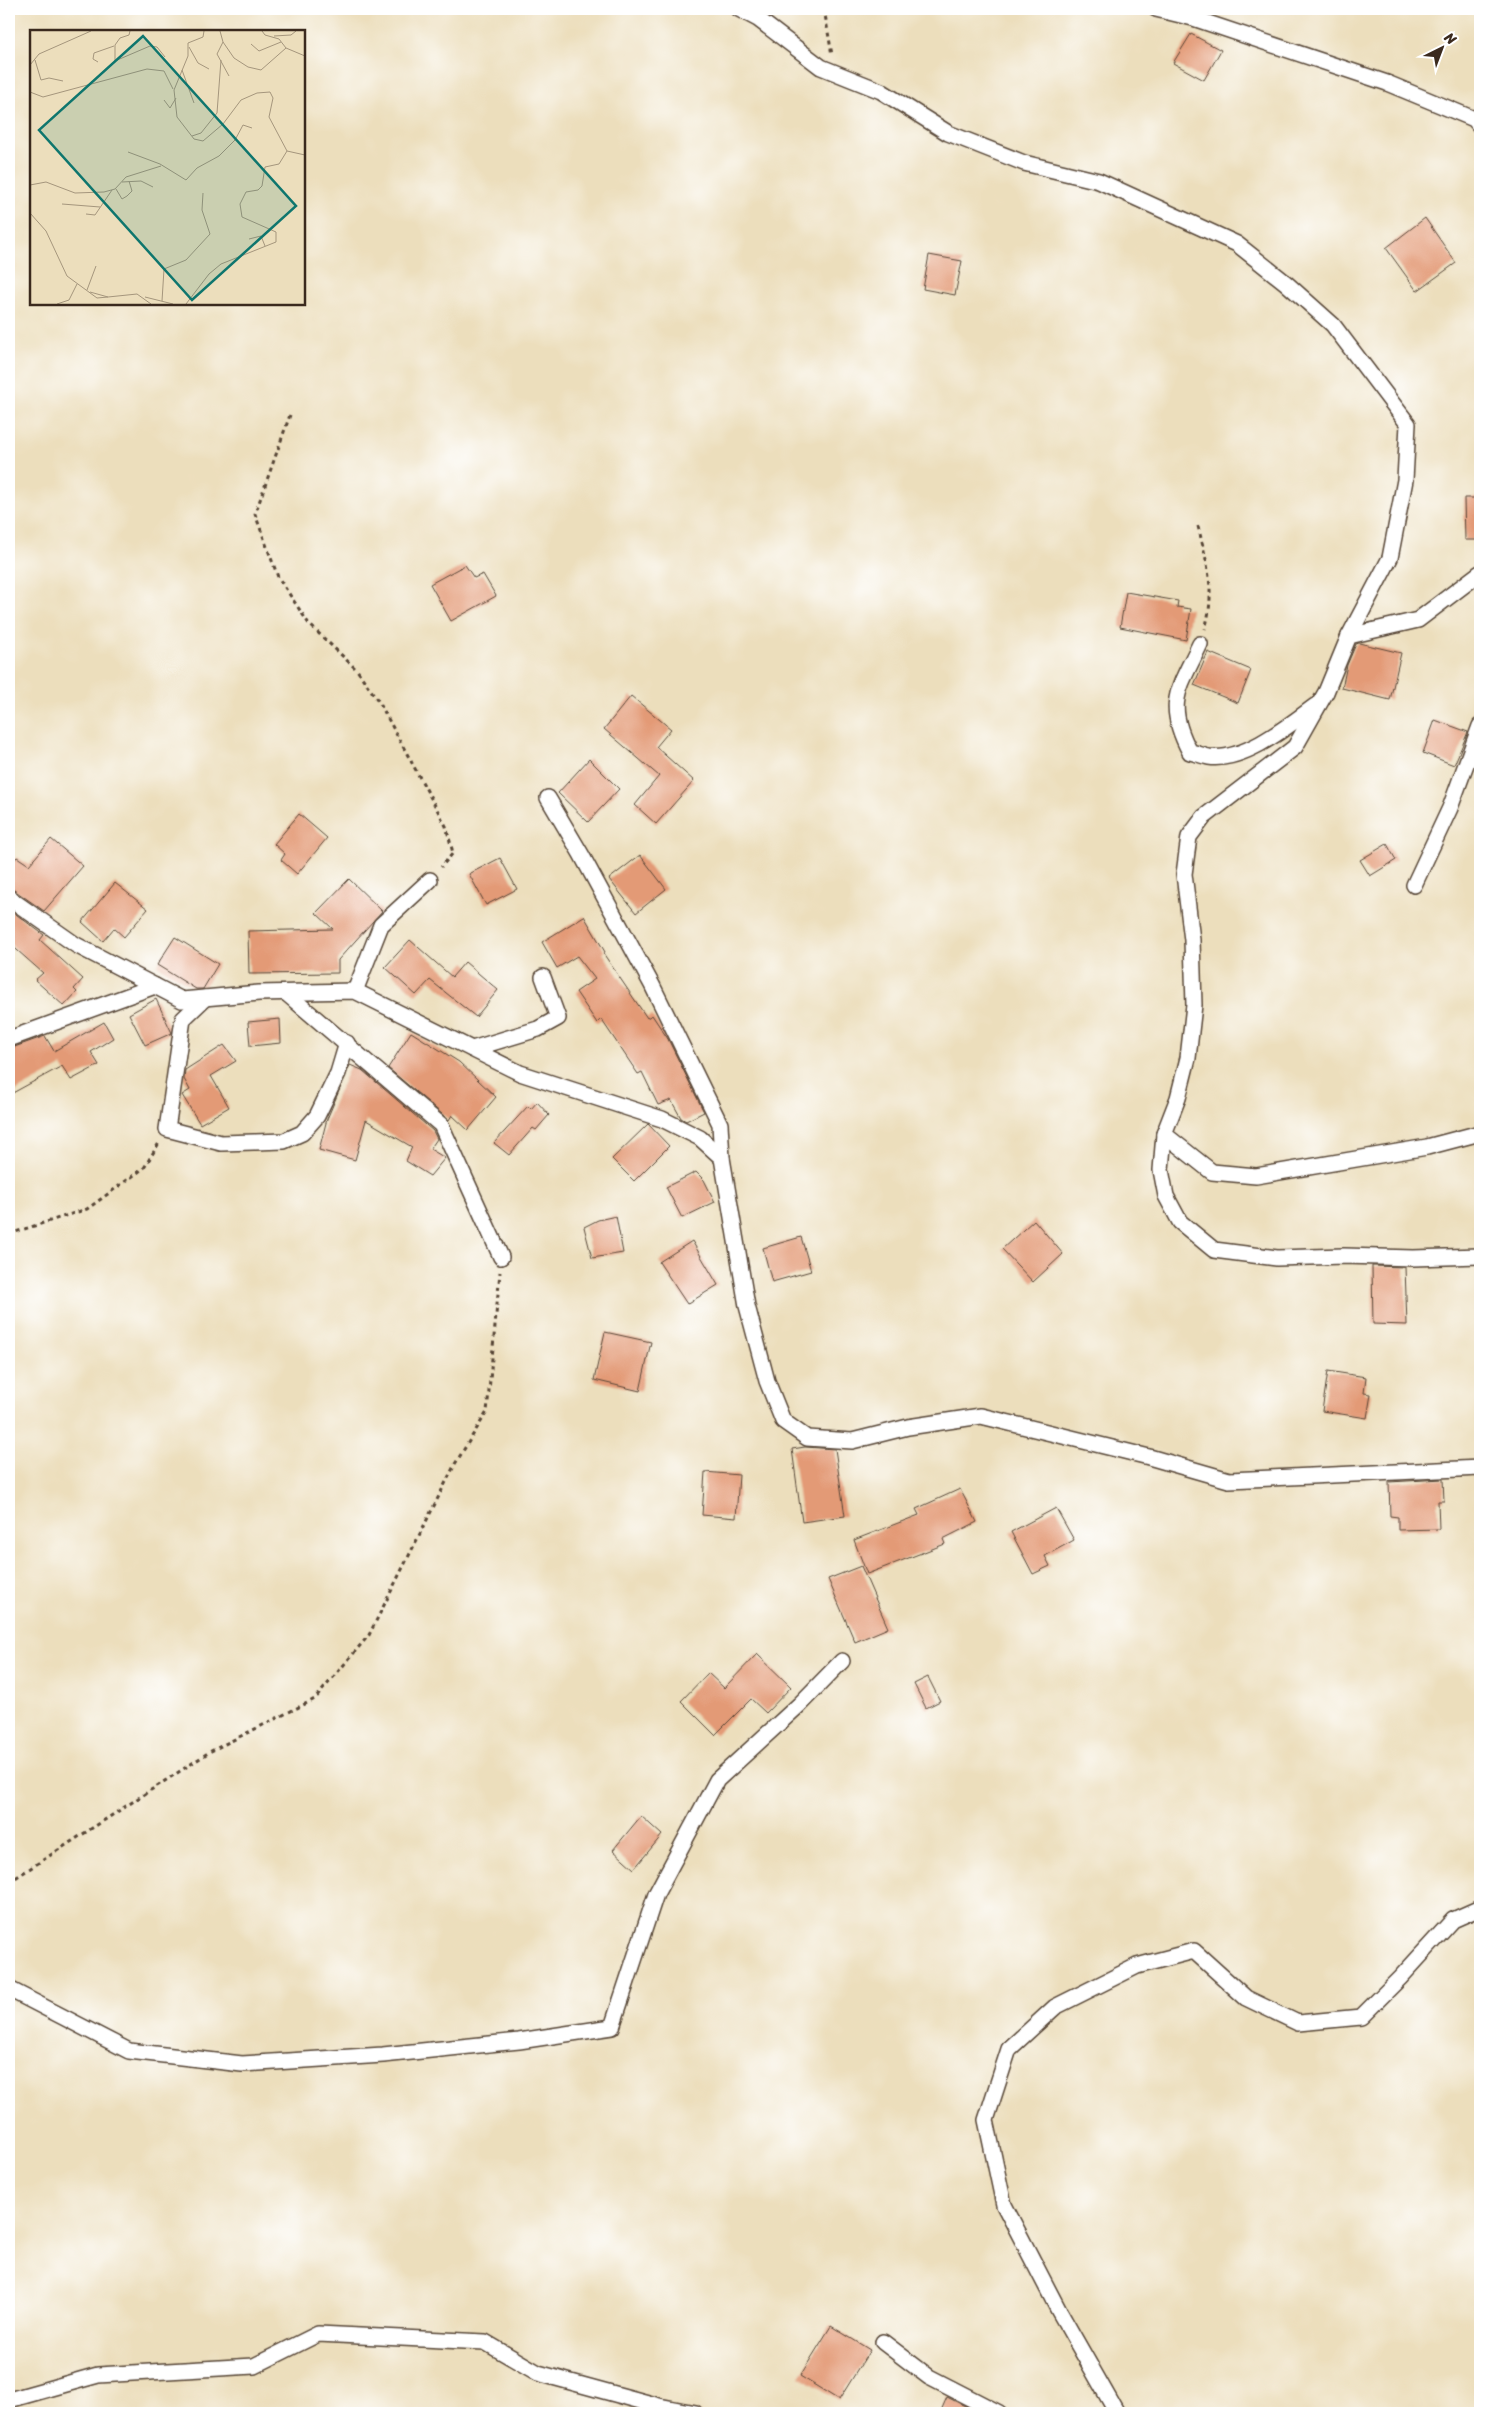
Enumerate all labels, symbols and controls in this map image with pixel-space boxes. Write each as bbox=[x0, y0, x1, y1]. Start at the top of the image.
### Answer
north arrow bbox=[1416, 22, 1466, 72]
text: N bbox=[1438, 26, 1463, 51]
inset map bbox=[30, 30, 305, 305]

